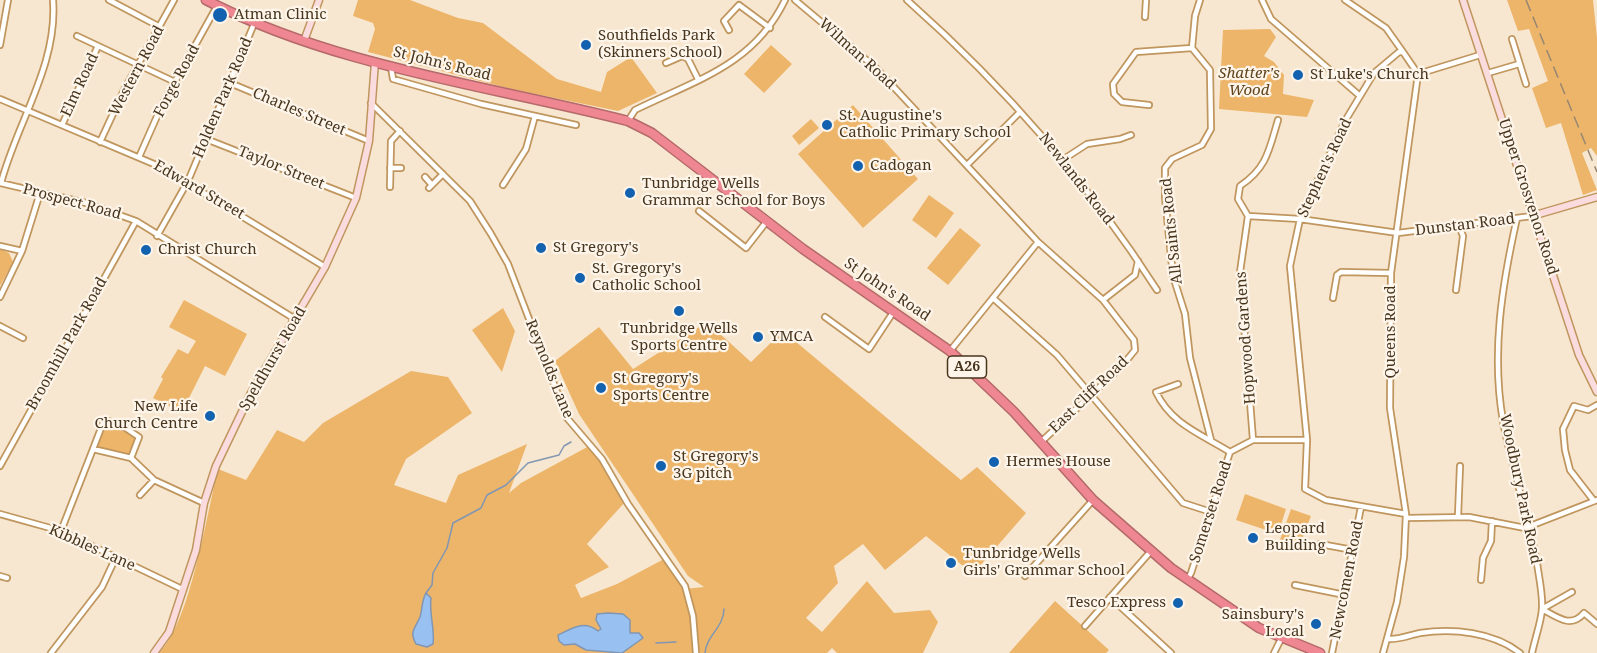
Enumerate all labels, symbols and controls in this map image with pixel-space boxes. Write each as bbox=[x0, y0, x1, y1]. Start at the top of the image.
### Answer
marker: Atman Clinic bbox=[211, 6, 229, 24]
place label: Atman Clinic bbox=[234, 6, 327, 24]
street label: Wilman Road bbox=[815, 15, 899, 93]
street label: Western Road bbox=[106, 23, 168, 119]
place label: Southfields Park (Skinners School) bbox=[598, 27, 722, 62]
street label: Holden Park Road bbox=[189, 35, 257, 161]
marker: Southfields Park (Skinners School) bbox=[579, 38, 593, 52]
street label: Forge Road bbox=[150, 41, 204, 121]
street label: St John's Road bbox=[391, 43, 493, 85]
street label: Elm Road bbox=[57, 50, 103, 120]
park label: Shatter's Wood bbox=[1218, 65, 1280, 100]
place label: St Luke's Church bbox=[1310, 66, 1429, 84]
marker: St Luke's Church bbox=[1291, 68, 1305, 82]
street label: Charles Street bbox=[250, 84, 348, 140]
place label: St. Augustine's Catholic Primary School bbox=[839, 107, 1011, 142]
street label: Stephen's Road bbox=[1294, 116, 1356, 220]
street label: Upper Grosvenor Road bbox=[1494, 116, 1562, 278]
marker: St. Augustine's Catholic Primary School bbox=[820, 118, 834, 132]
street label: Newlands Road bbox=[1035, 130, 1117, 228]
street label: Taylor Street bbox=[235, 143, 327, 193]
street label: Edward Street bbox=[150, 157, 248, 223]
place label: Cadogan bbox=[870, 157, 932, 175]
marker: Cadogan bbox=[851, 159, 865, 173]
place label: Tunbridge Wells Grammar School for Boys bbox=[642, 175, 825, 210]
street label: All Saints Road bbox=[1157, 177, 1187, 285]
street label: Prospect Road bbox=[21, 180, 123, 224]
marker: Tunbridge Wells Grammar School for Boys bbox=[623, 186, 637, 200]
street label: Dunstan Road bbox=[1414, 210, 1516, 240]
place label: St Gregory's bbox=[553, 239, 638, 257]
place label: Christ Church bbox=[158, 241, 257, 259]
marker: St Gregory's bbox=[534, 241, 548, 255]
marker: Christ Church bbox=[139, 243, 153, 257]
street label: St John's Road bbox=[840, 255, 934, 325]
place label: St. Gregory's Catholic School bbox=[592, 260, 701, 295]
marker: St. Gregory's Catholic School bbox=[573, 271, 587, 285]
street label: Hopwood Gardens bbox=[1232, 271, 1260, 405]
street label: Broomhill Park Road bbox=[23, 274, 111, 414]
street label: Queens Road bbox=[1382, 285, 1400, 379]
street label: Speldhurst Road bbox=[236, 304, 310, 414]
marker: Tunbridge Wells Sports Centre bbox=[672, 304, 686, 318]
street label: Reynolds Lane bbox=[521, 317, 577, 421]
place label: Tunbridge Wells Sports Centre bbox=[620, 320, 738, 355]
place label: YMCA bbox=[770, 328, 813, 346]
marker: YMCA bbox=[751, 330, 765, 344]
street label: East Cliff Road bbox=[1046, 353, 1132, 437]
road number: A26 bbox=[948, 356, 986, 378]
place label: St Gregory's Sports Centre bbox=[613, 370, 709, 405]
marker: St Gregory's Sports Centre bbox=[594, 381, 608, 395]
place label: New Life Church Centre bbox=[95, 398, 198, 433]
marker: New Life Church Centre bbox=[203, 409, 217, 423]
street label: Woodbury Park Road bbox=[1495, 412, 1545, 566]
place label: St Gregory's 3G pitch bbox=[673, 448, 758, 483]
place label: Hermes House bbox=[1006, 453, 1111, 471]
marker: Hermes House bbox=[987, 455, 1001, 469]
marker: St Gregory's 3G pitch bbox=[654, 459, 668, 473]
street label: Somerset Road bbox=[1186, 459, 1236, 565]
street label: Newcomen Road bbox=[1327, 519, 1367, 641]
place label: Leopard Building bbox=[1265, 520, 1326, 555]
street label: Kibbles Lane bbox=[46, 521, 138, 575]
marker: Leopard Building bbox=[1246, 531, 1260, 545]
place label: Tunbridge Wells Girls' Grammar School bbox=[963, 545, 1125, 580]
marker: Tunbridge Wells Girls' Grammar School bbox=[944, 556, 958, 570]
place label: Tesco Express bbox=[1067, 594, 1166, 612]
marker: Tesco Express bbox=[1171, 596, 1185, 610]
place label: Sainsbury's Local bbox=[1222, 606, 1304, 641]
marker: Sainsbury's Local bbox=[1309, 617, 1323, 631]

